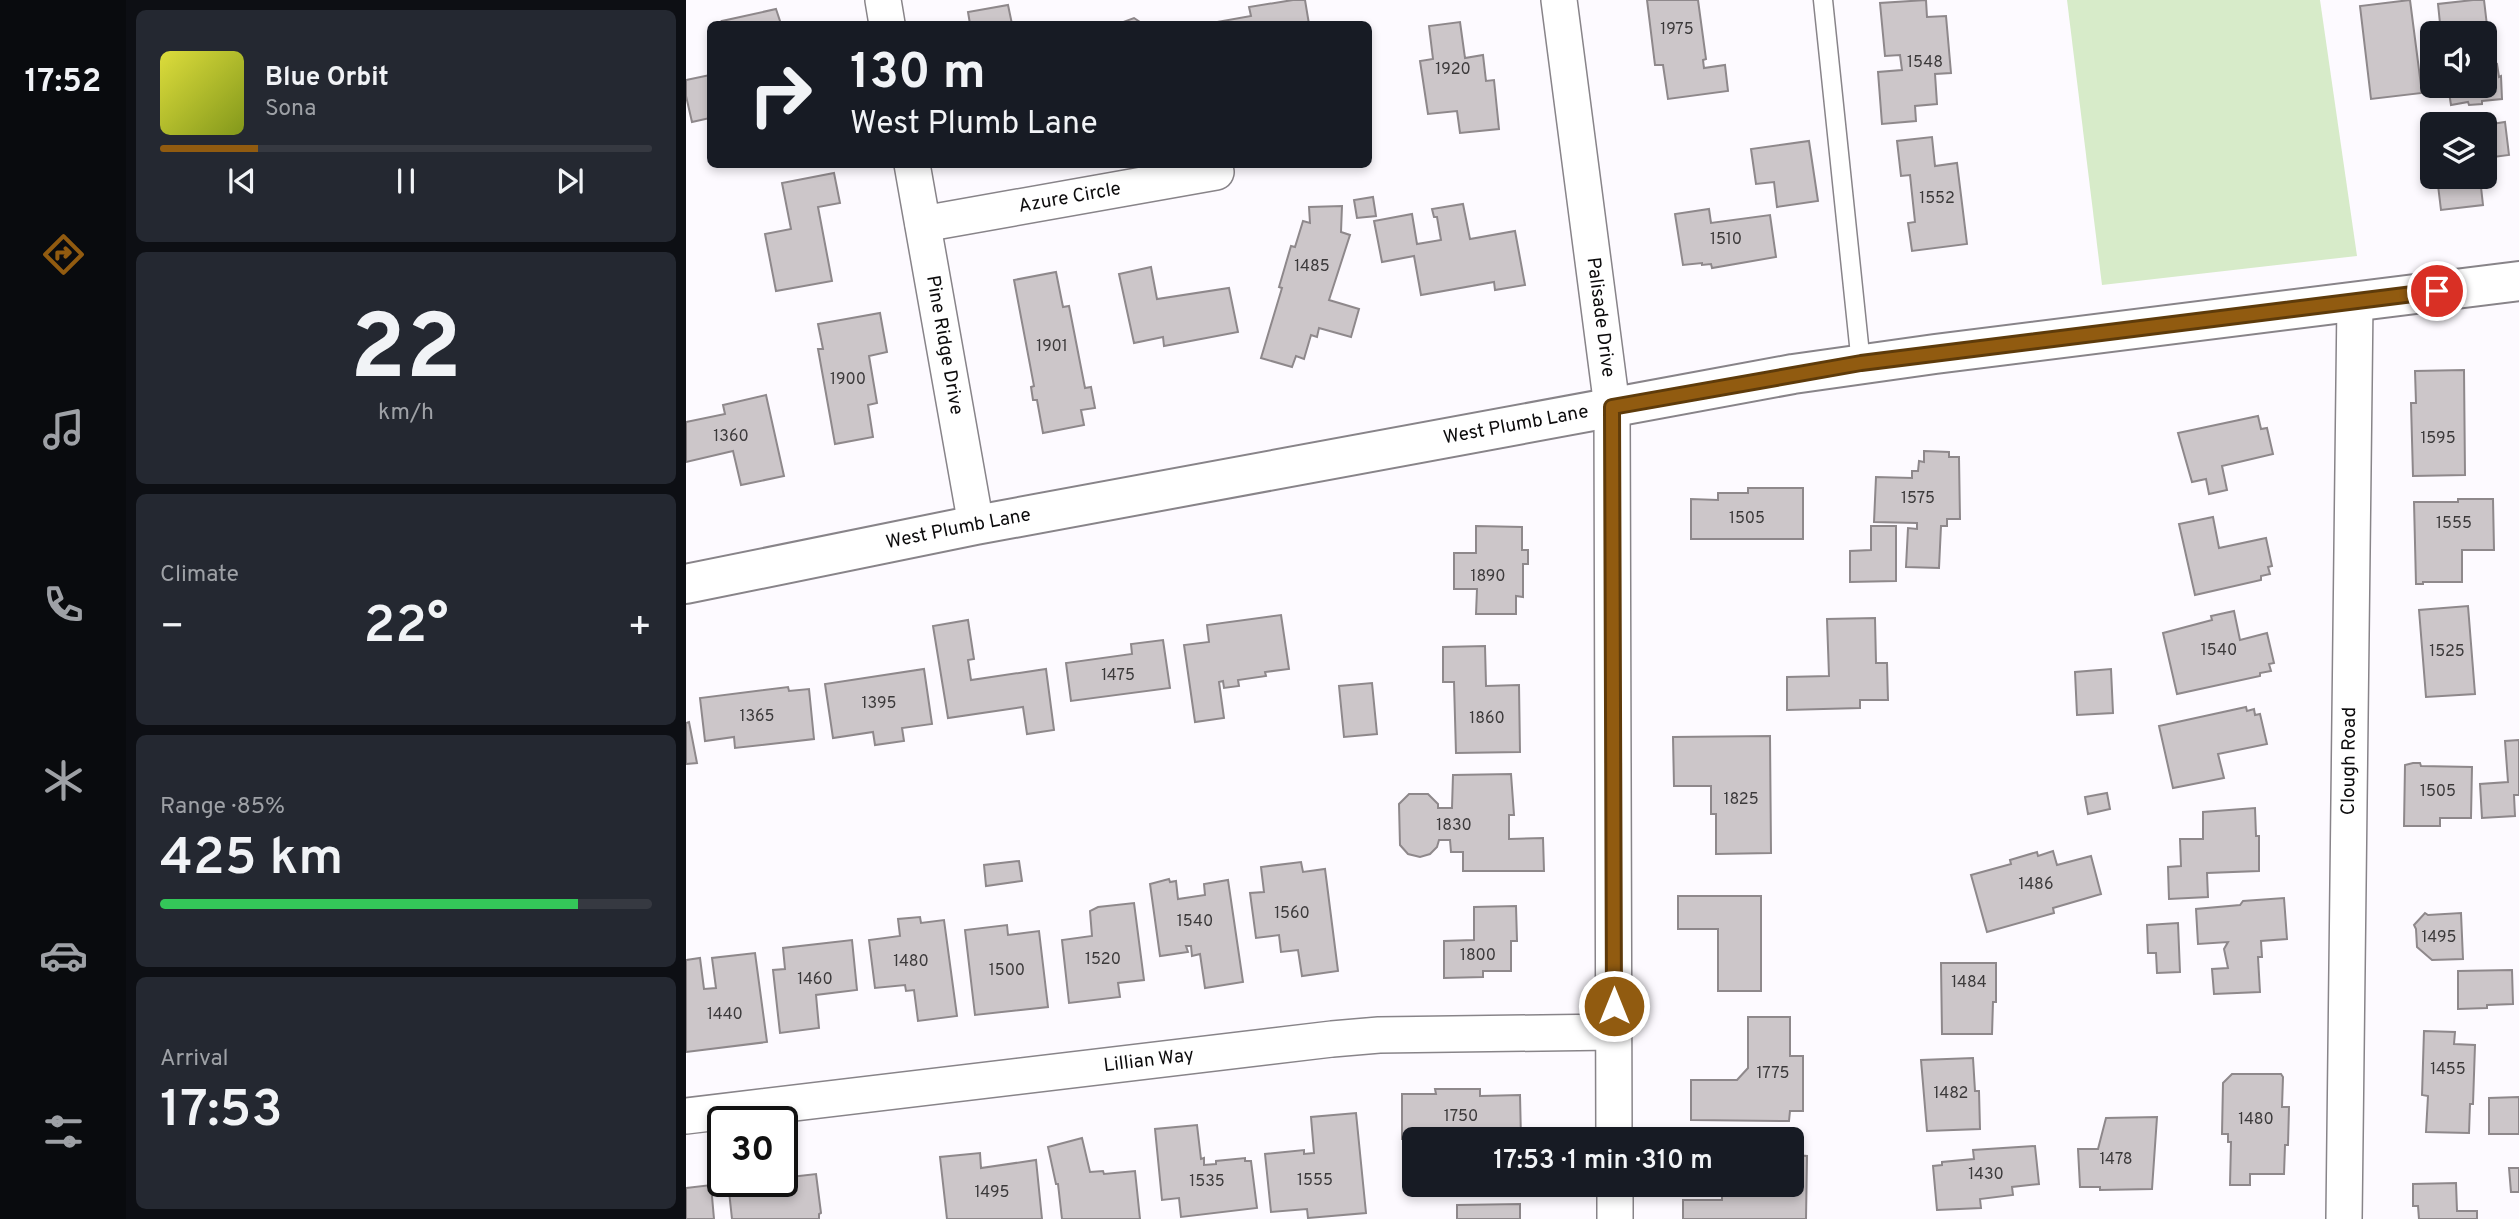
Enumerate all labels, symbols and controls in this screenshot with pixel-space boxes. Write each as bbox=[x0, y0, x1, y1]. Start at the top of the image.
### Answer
house number: 1975 bbox=[1660, 20, 1694, 40]
map controls bbox=[2420, 21, 2497, 189]
button: sound bbox=[2420, 21, 2497, 98]
text: 130 m bbox=[850, 44, 986, 106]
icon: right bbox=[735, 49, 826, 140]
house number: 1548 bbox=[1907, 53, 1943, 73]
house number: 1920 bbox=[1435, 60, 1471, 80]
text: Blue Orbit bbox=[265, 62, 389, 95]
text: 17:52 bbox=[25, 63, 101, 103]
text: Sona bbox=[265, 95, 316, 124]
text: West Plumb Lane bbox=[850, 105, 1098, 145]
button: layers bbox=[2420, 112, 2497, 189]
icon: previous bbox=[223, 162, 261, 200]
icon: pause bbox=[387, 162, 425, 200]
icon: next bbox=[551, 162, 589, 200]
street label: Azure Circle bbox=[1017, 177, 1123, 219]
house number: 1552 bbox=[1919, 189, 1955, 209]
icon: directions bbox=[39, 230, 88, 279]
house number: 1510 bbox=[1710, 230, 1742, 250]
street label: Palisade Drive bbox=[1581, 256, 1620, 379]
house number: 1485 bbox=[1294, 257, 1330, 277]
pin bbox=[2407, 261, 2467, 321]
icon: arrive bbox=[2418, 272, 2456, 310]
street label: Pine Ridge Drive bbox=[920, 274, 968, 417]
text: 22 bbox=[350, 296, 462, 411]
house number: 1901 bbox=[1036, 337, 1068, 357]
house number: 1900 bbox=[830, 370, 866, 390]
text: km/h bbox=[378, 399, 434, 428]
street label: West Plumb Lane bbox=[1441, 400, 1590, 450]
icon: music bbox=[39, 405, 88, 454]
house number: 1360 bbox=[713, 427, 749, 447]
house number: 1595 bbox=[2420, 429, 2456, 449]
house number: 1575 bbox=[1901, 489, 1935, 509]
street label: West Plumb Lane bbox=[884, 503, 1033, 555]
house number: 1505 bbox=[1729, 509, 1765, 529]
house number: 1555 bbox=[2436, 514, 2472, 534]
text: Climate bbox=[160, 561, 239, 590]
house number: 1890 bbox=[1470, 567, 1506, 587]
icon: phone bbox=[39, 580, 88, 629]
text: 22° bbox=[363, 595, 449, 661]
text: − bbox=[160, 604, 185, 653]
text: + bbox=[627, 604, 652, 653]
house number: 1540 bbox=[2201, 641, 2237, 661]
house number: 1525 bbox=[2429, 642, 2465, 662]
house number: 1475 bbox=[1101, 666, 1135, 686]
house number: 1395 bbox=[862, 694, 896, 714]
house number: 1365 bbox=[739, 707, 775, 727]
street label: Clough Road bbox=[2337, 707, 2362, 815]
house number: 1860 bbox=[1469, 709, 1505, 729]
icon: climate bbox=[39, 756, 88, 805]
house number: 1505 bbox=[2420, 782, 2456, 802]
house number: 1825 bbox=[1723, 790, 1759, 810]
text: Range · 85% bbox=[160, 793, 285, 822]
house number: 1830 bbox=[1436, 816, 1472, 836]
text: 425 km bbox=[160, 827, 343, 893]
house number: 1486 bbox=[2019, 875, 2053, 895]
house number: 1560 bbox=[1274, 904, 1310, 924]
house number: 1540 bbox=[1177, 912, 1213, 932]
house number: 1495 bbox=[2422, 928, 2456, 948]
icon: car bbox=[39, 931, 88, 980]
house number: 1800 bbox=[1460, 946, 1496, 966]
house number: 1520 bbox=[1085, 950, 1121, 970]
house number: 1480 bbox=[893, 952, 929, 972]
house number: 1500 bbox=[989, 961, 1025, 981]
position arrow bbox=[1577, 969, 1651, 1043]
house number: 1460 bbox=[797, 970, 833, 990]
house number: 1484 bbox=[1951, 973, 1987, 993]
house number: 1440 bbox=[707, 1005, 743, 1025]
street label: Lillian Way bbox=[1102, 1044, 1195, 1078]
text: Arrival bbox=[160, 1045, 229, 1074]
house number: 1455 bbox=[2430, 1060, 2466, 1080]
house number: 1775 bbox=[1756, 1064, 1790, 1084]
text: 17:53 bbox=[160, 1079, 283, 1145]
house number: 1482 bbox=[1934, 1084, 1968, 1104]
speed limit sign: 30 bbox=[707, 1106, 798, 1197]
icon: filters bbox=[39, 1107, 88, 1156]
house number: 1750 bbox=[1444, 1107, 1478, 1127]
house number: 1480 bbox=[2238, 1110, 2274, 1130]
text: 17:53 · 1 min · 310 m bbox=[1493, 1145, 1713, 1178]
house number: 1478 bbox=[2099, 1150, 2133, 1170]
house number: 1430 bbox=[1968, 1165, 2004, 1185]
house number: 1555 bbox=[1297, 1171, 1333, 1191]
house number: 1535 bbox=[1189, 1172, 1225, 1192]
house number: 1495 bbox=[975, 1183, 1009, 1203]

